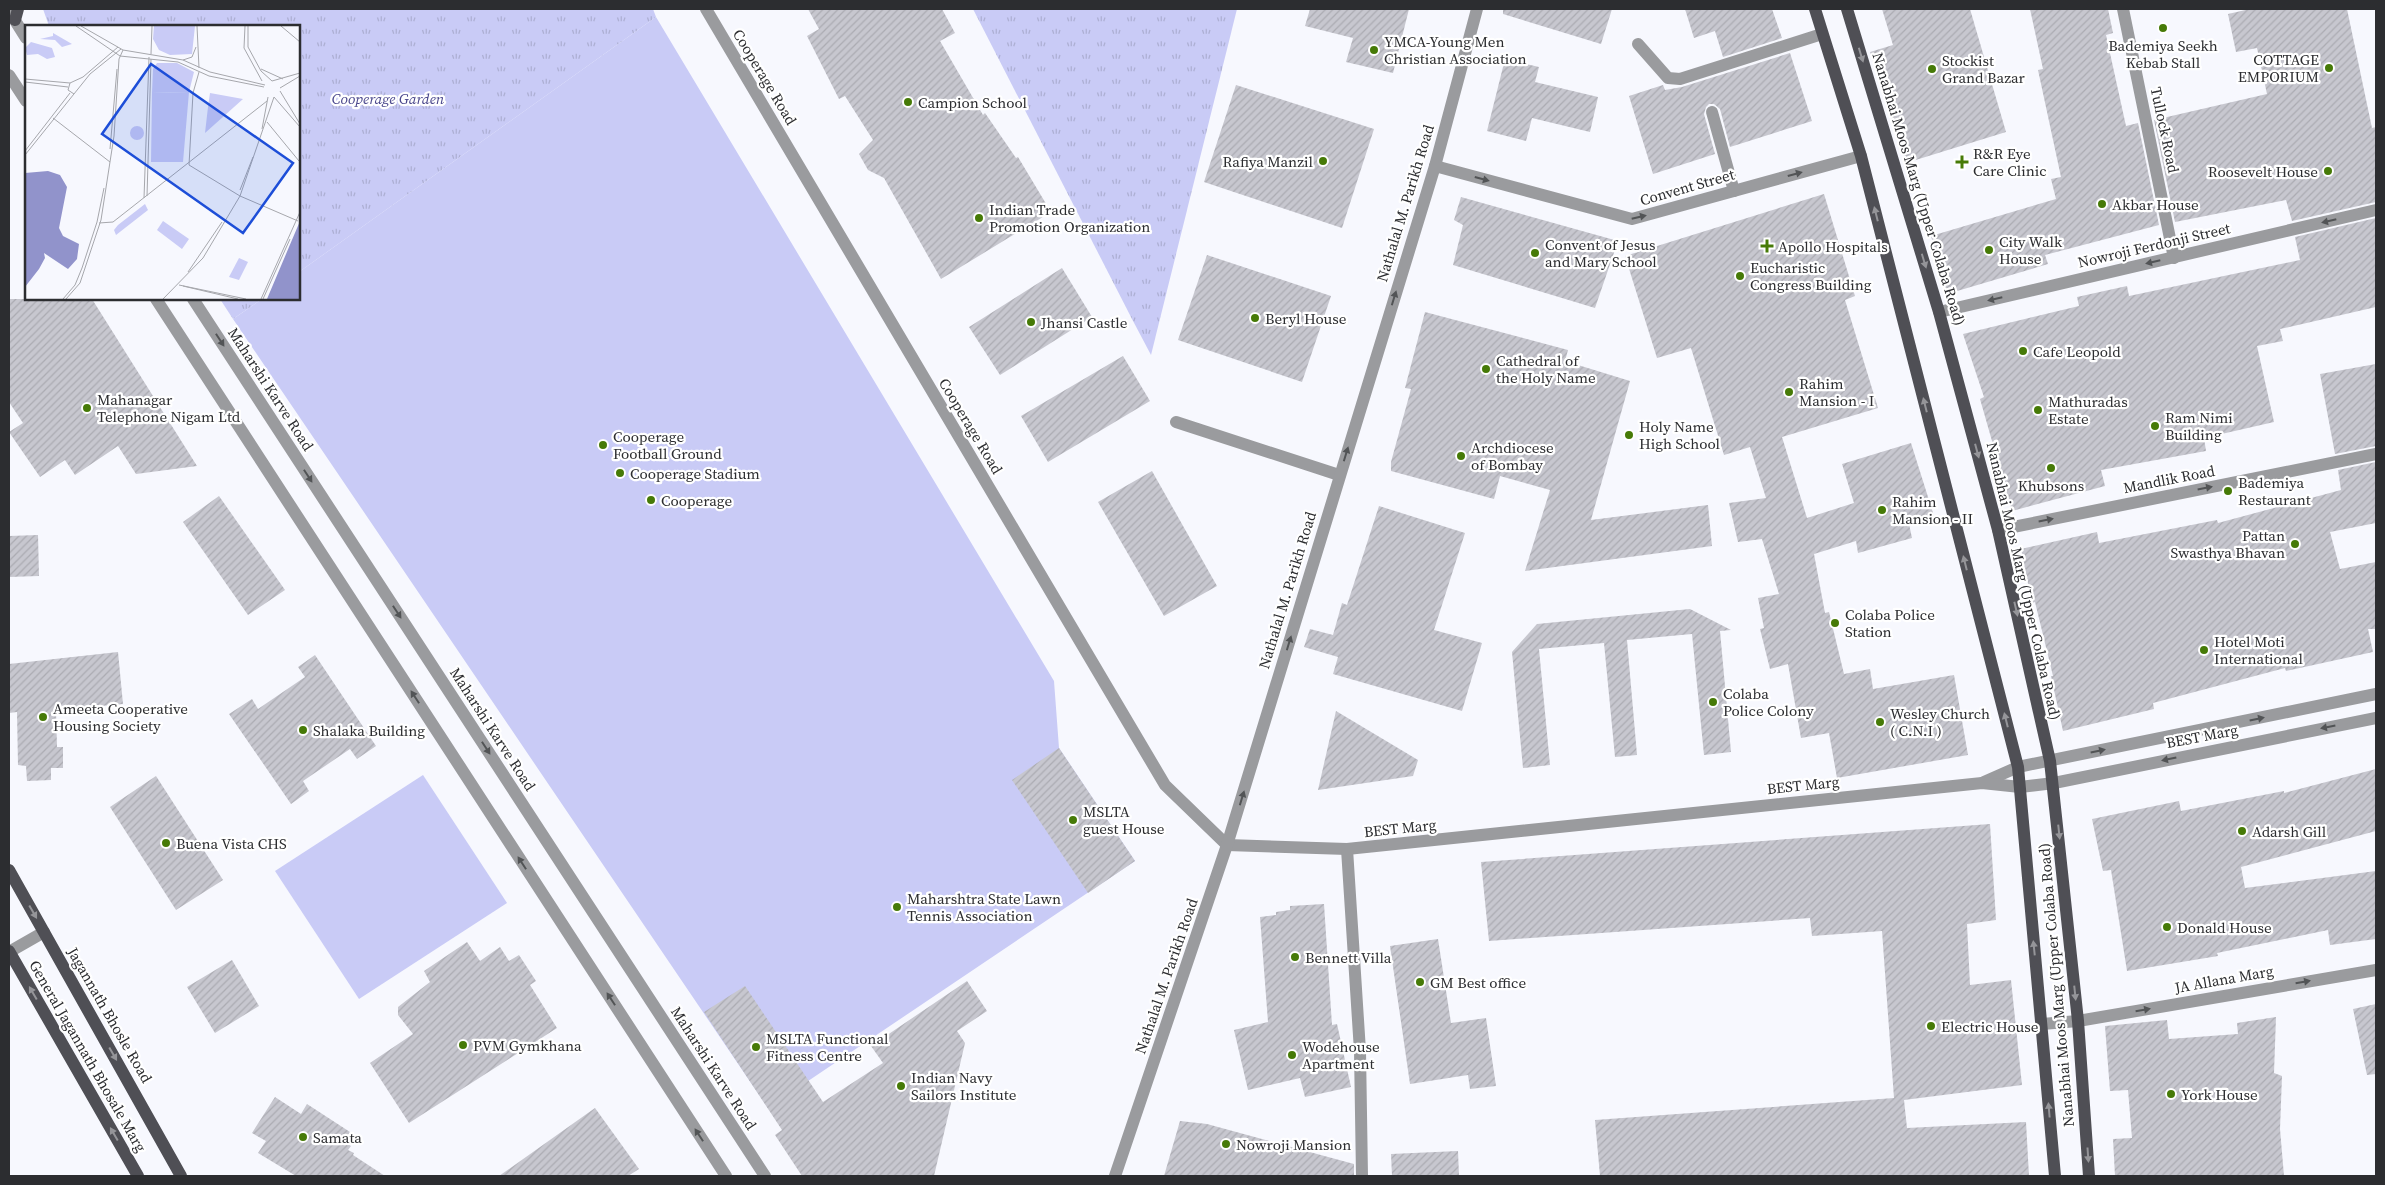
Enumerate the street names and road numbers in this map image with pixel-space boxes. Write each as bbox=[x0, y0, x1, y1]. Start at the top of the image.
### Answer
street label: Cooperage Road bbox=[728, 25, 802, 129]
street label: Nanabhai Moos Marg (Upper Colaba Road) bbox=[1867, 50, 1971, 328]
street label: Tullock Road bbox=[2146, 85, 2184, 175]
street label: Nathalal M. Parikh Road bbox=[1371, 121, 1439, 284]
street label: Convent Street bbox=[1637, 163, 1737, 211]
street label: Nowroji Ferdonji Street bbox=[2076, 217, 2232, 273]
street label: Maharshi Karve Road bbox=[223, 323, 319, 455]
street label: Cooperage Road bbox=[934, 374, 1008, 478]
street label: Nanabhai Moos Marg (Upper Colaba Road) bbox=[1982, 440, 2066, 722]
street label: Mandlik Road bbox=[2121, 460, 2217, 498]
street label: Nathalal M. Parikh Road bbox=[1253, 508, 1321, 671]
street label: Maharshi Karve Road bbox=[445, 663, 541, 795]
street label: BEST Marg bbox=[2164, 719, 2240, 753]
street label: BEST Marg bbox=[1766, 771, 1840, 799]
street label: BEST Marg bbox=[1363, 814, 1437, 842]
street label: Nanabhai Moos Marg (Upper Colaba Road) bbox=[2033, 842, 2079, 1128]
street label: Nathalal M. Parikh Road bbox=[1129, 895, 1203, 1057]
street label: Jagannath Bhosle Road bbox=[62, 942, 158, 1087]
street label: General Jagannath Bhosale Marg bbox=[24, 956, 152, 1156]
street label: JA Allana Marg bbox=[2172, 960, 2275, 998]
street label: Maharshi Karve Road bbox=[666, 1002, 762, 1134]

